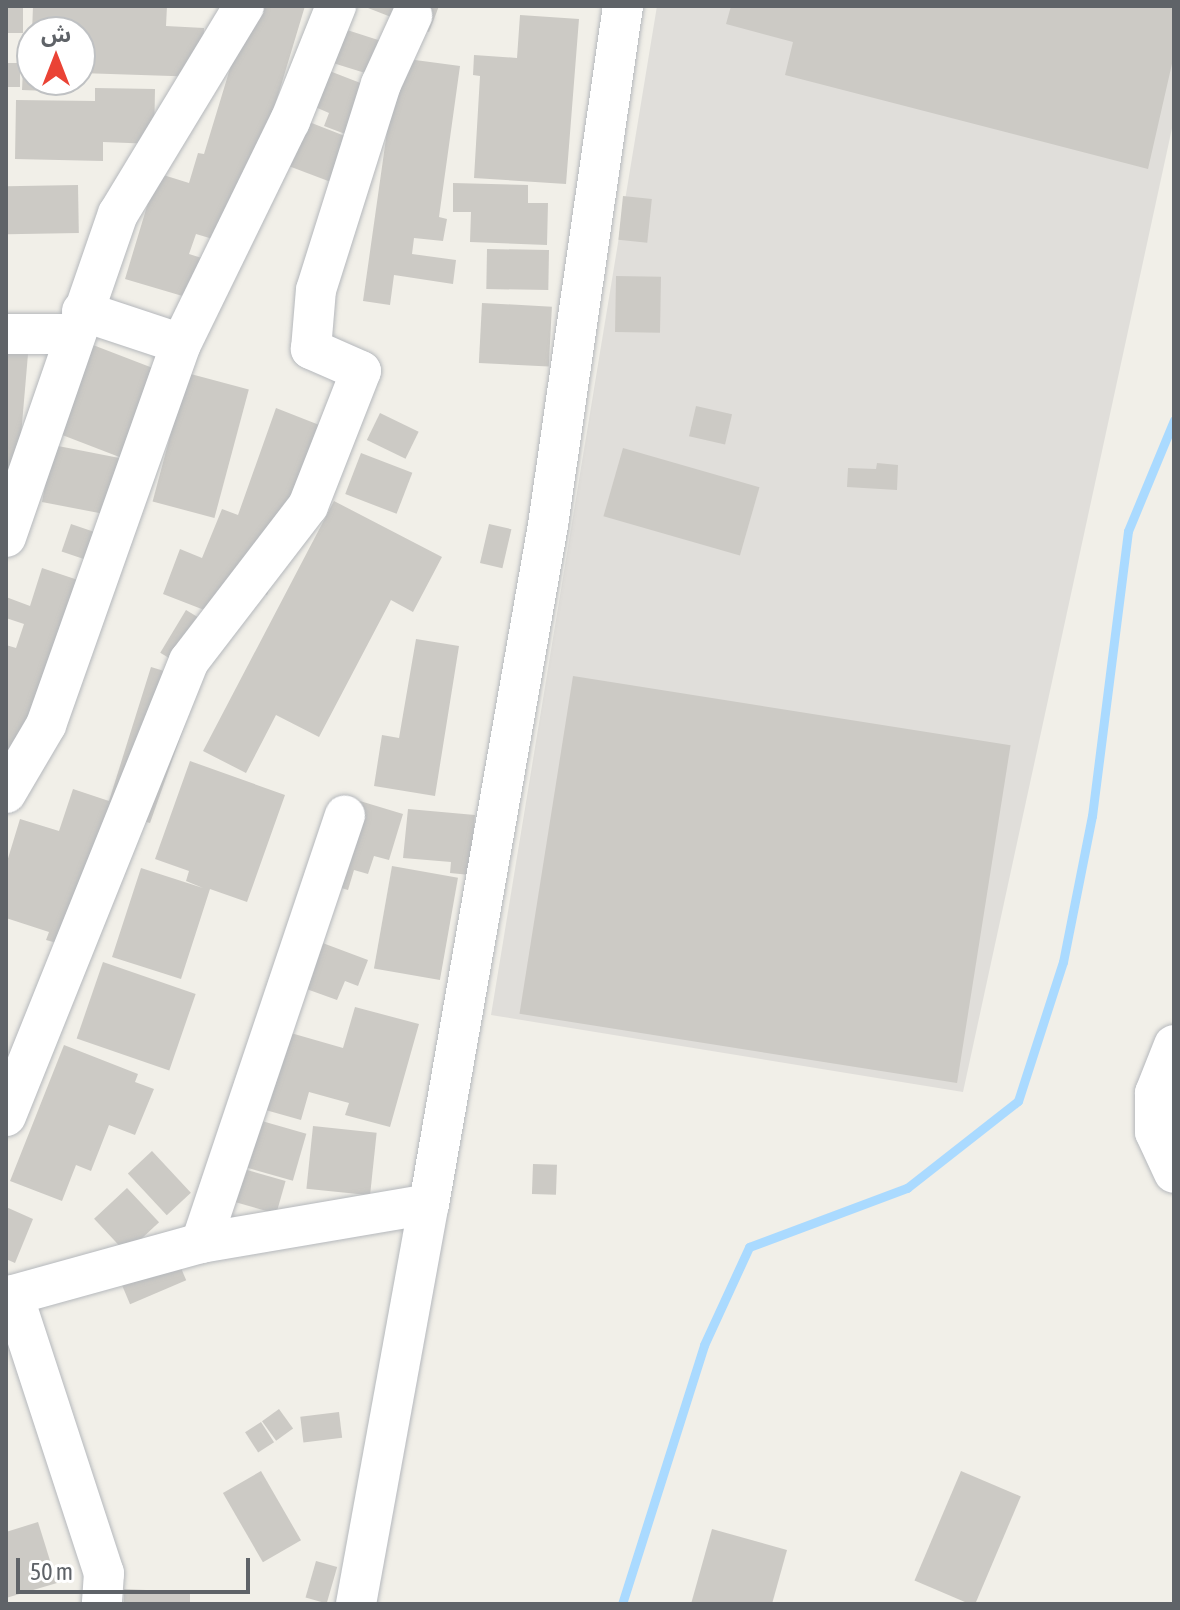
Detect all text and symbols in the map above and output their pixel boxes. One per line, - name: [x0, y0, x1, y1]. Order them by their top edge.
- north arrow: [16, 16, 96, 96]
- text: ش: [41, 21, 71, 47]
- scale bar: [20, 1542, 254, 1592]
- text: 50 m: [30, 1558, 73, 1585]

